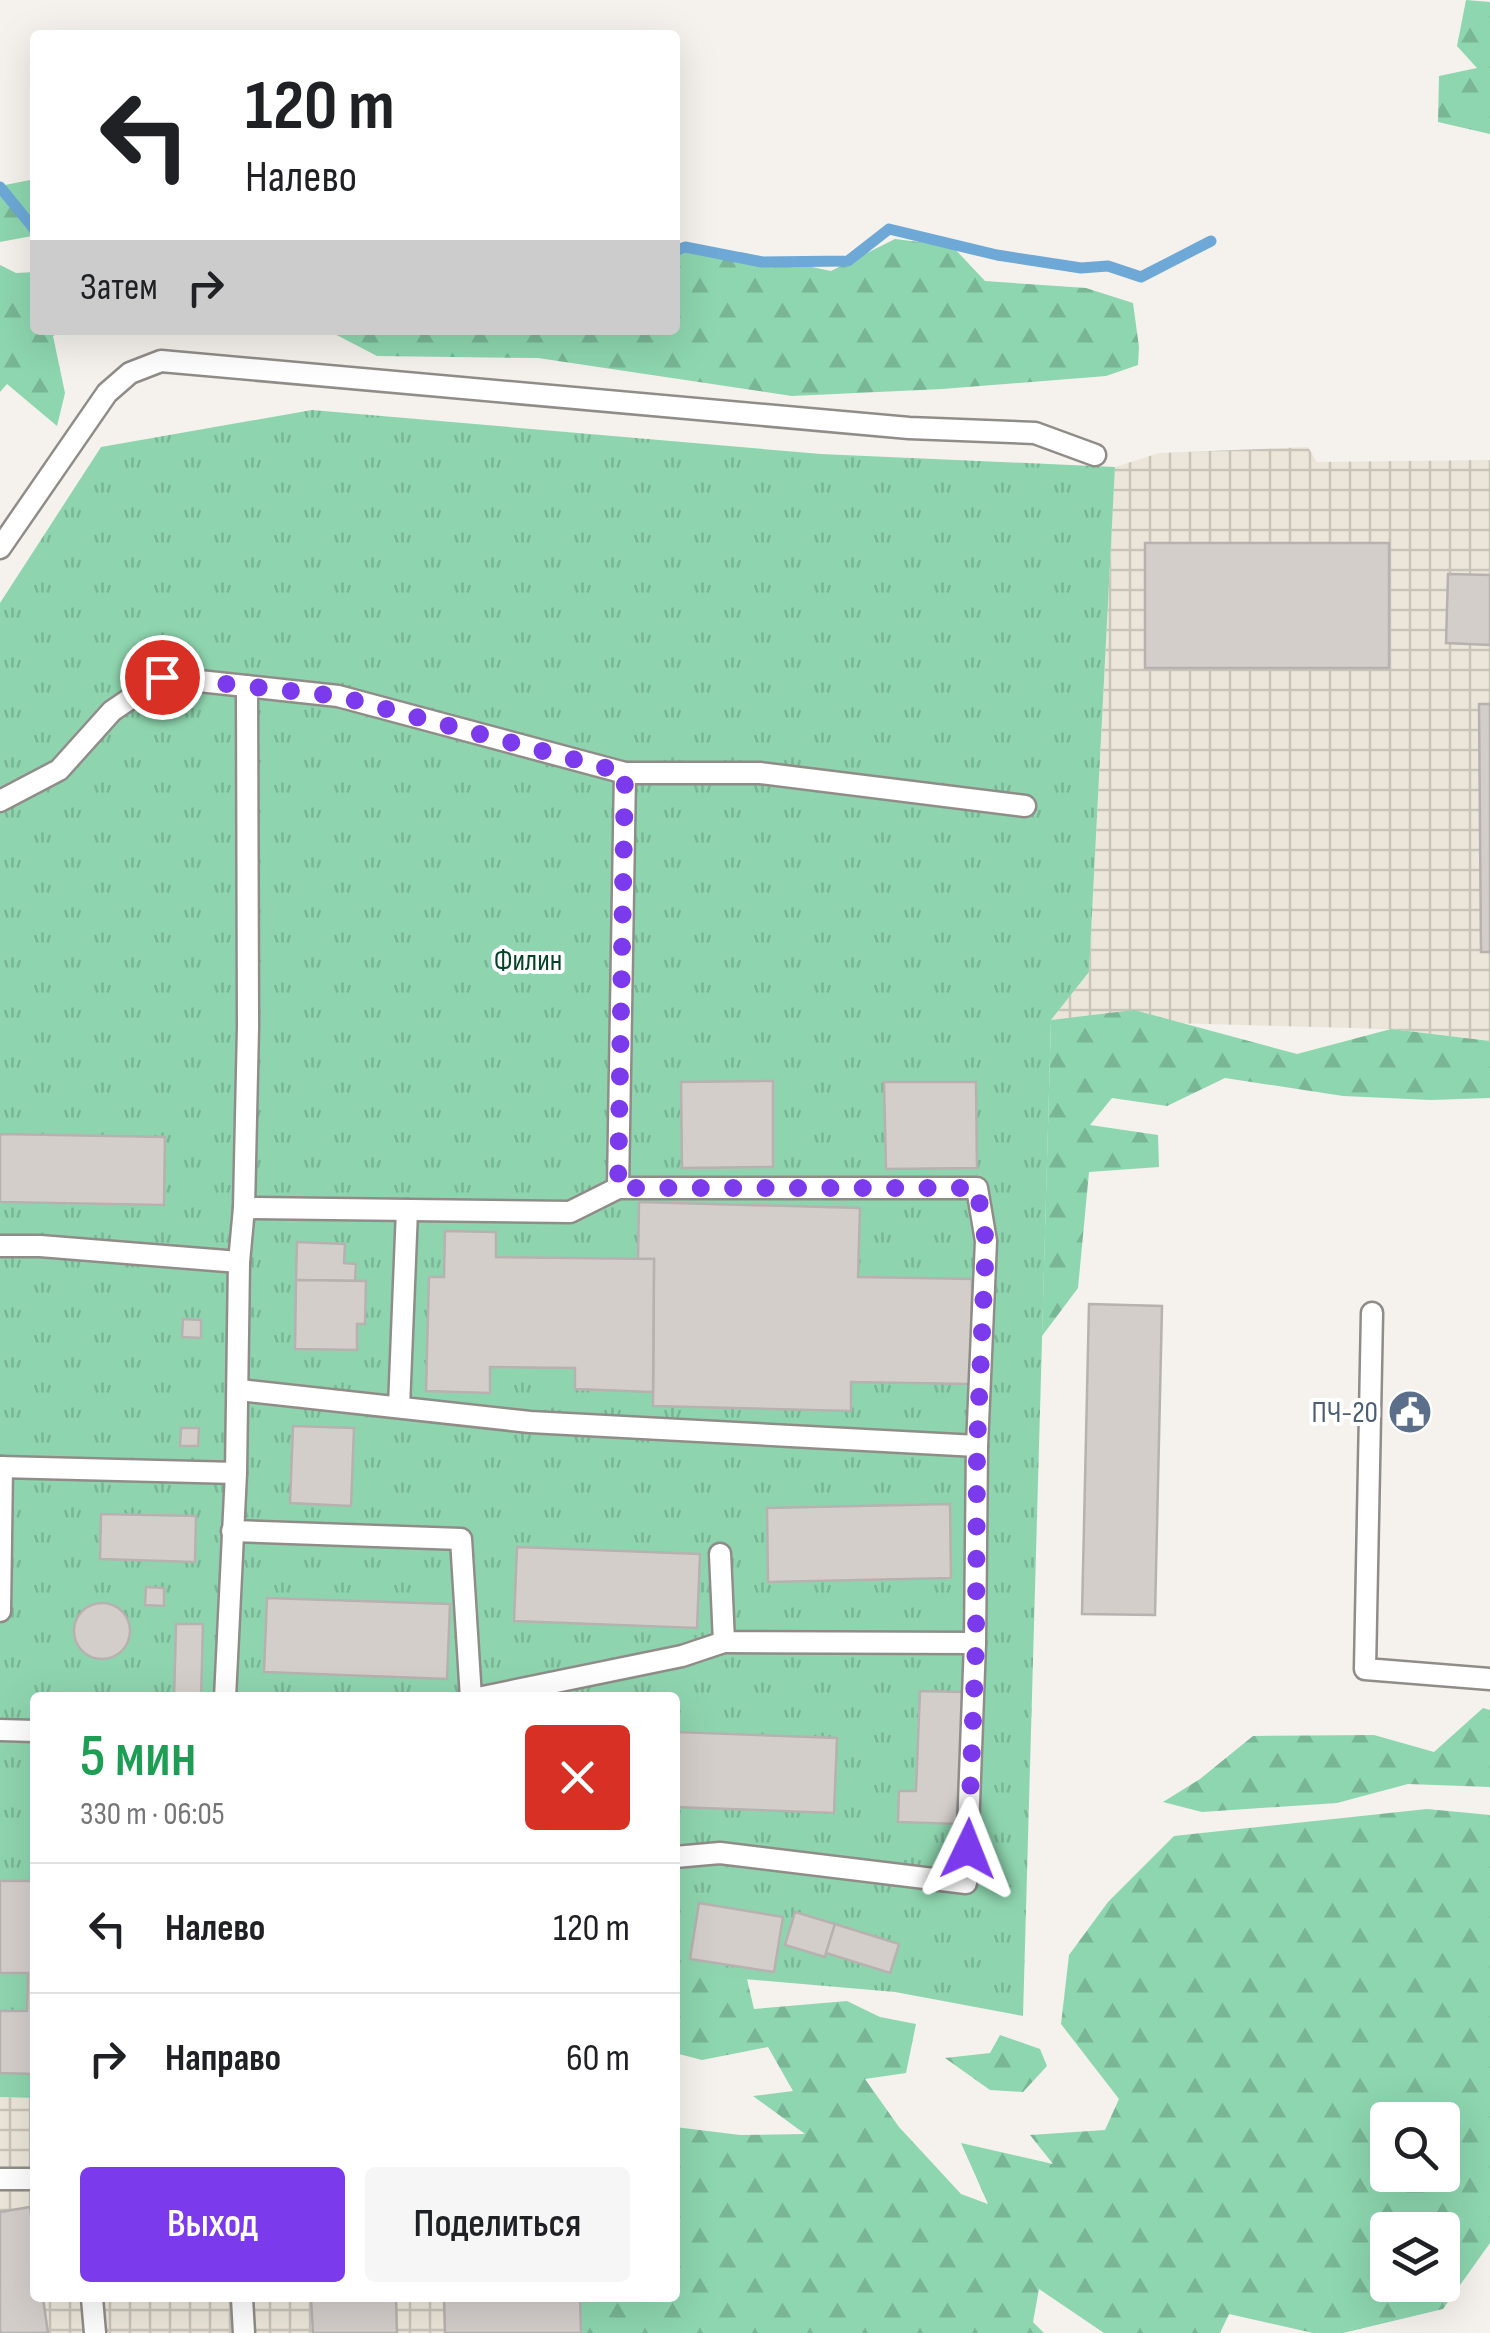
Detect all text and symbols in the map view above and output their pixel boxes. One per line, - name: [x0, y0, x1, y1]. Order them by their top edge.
- text: 120 m: [245, 65, 395, 149]
- icon: left: [80, 70, 210, 200]
- text: Налево: [245, 150, 357, 205]
- icon: right: [178, 260, 233, 315]
- text: Затем: [80, 265, 158, 310]
- pin: [120, 635, 205, 720]
- icon: arrive: [135, 650, 190, 705]
- park label: Филин: [494, 943, 562, 979]
- public building icon: ПЧ-20: [1387, 1389, 1433, 1435]
- place label: ПЧ-20: [1311, 1395, 1378, 1431]
- text: 5 мин: [80, 1721, 197, 1793]
- button: close: [525, 1725, 630, 1830]
- text: 330 m · 06:05: [80, 1795, 225, 1834]
- position arrow: [916, 1797, 1020, 1901]
- icon: left: [80, 1901, 135, 1956]
- text: Налево: [165, 1906, 265, 1951]
- text: 120 m: [553, 1906, 630, 1951]
- icon: right: [80, 2031, 135, 2086]
- text: Направо: [165, 2036, 281, 2081]
- text: 60 m: [566, 2036, 630, 2081]
- map controls: [1370, 2102, 1460, 2302]
- button: search: [1370, 2102, 1460, 2192]
- button: Выход: [80, 2167, 345, 2282]
- button: Поделиться: [365, 2167, 630, 2282]
- button: layers: [1370, 2212, 1460, 2302]

